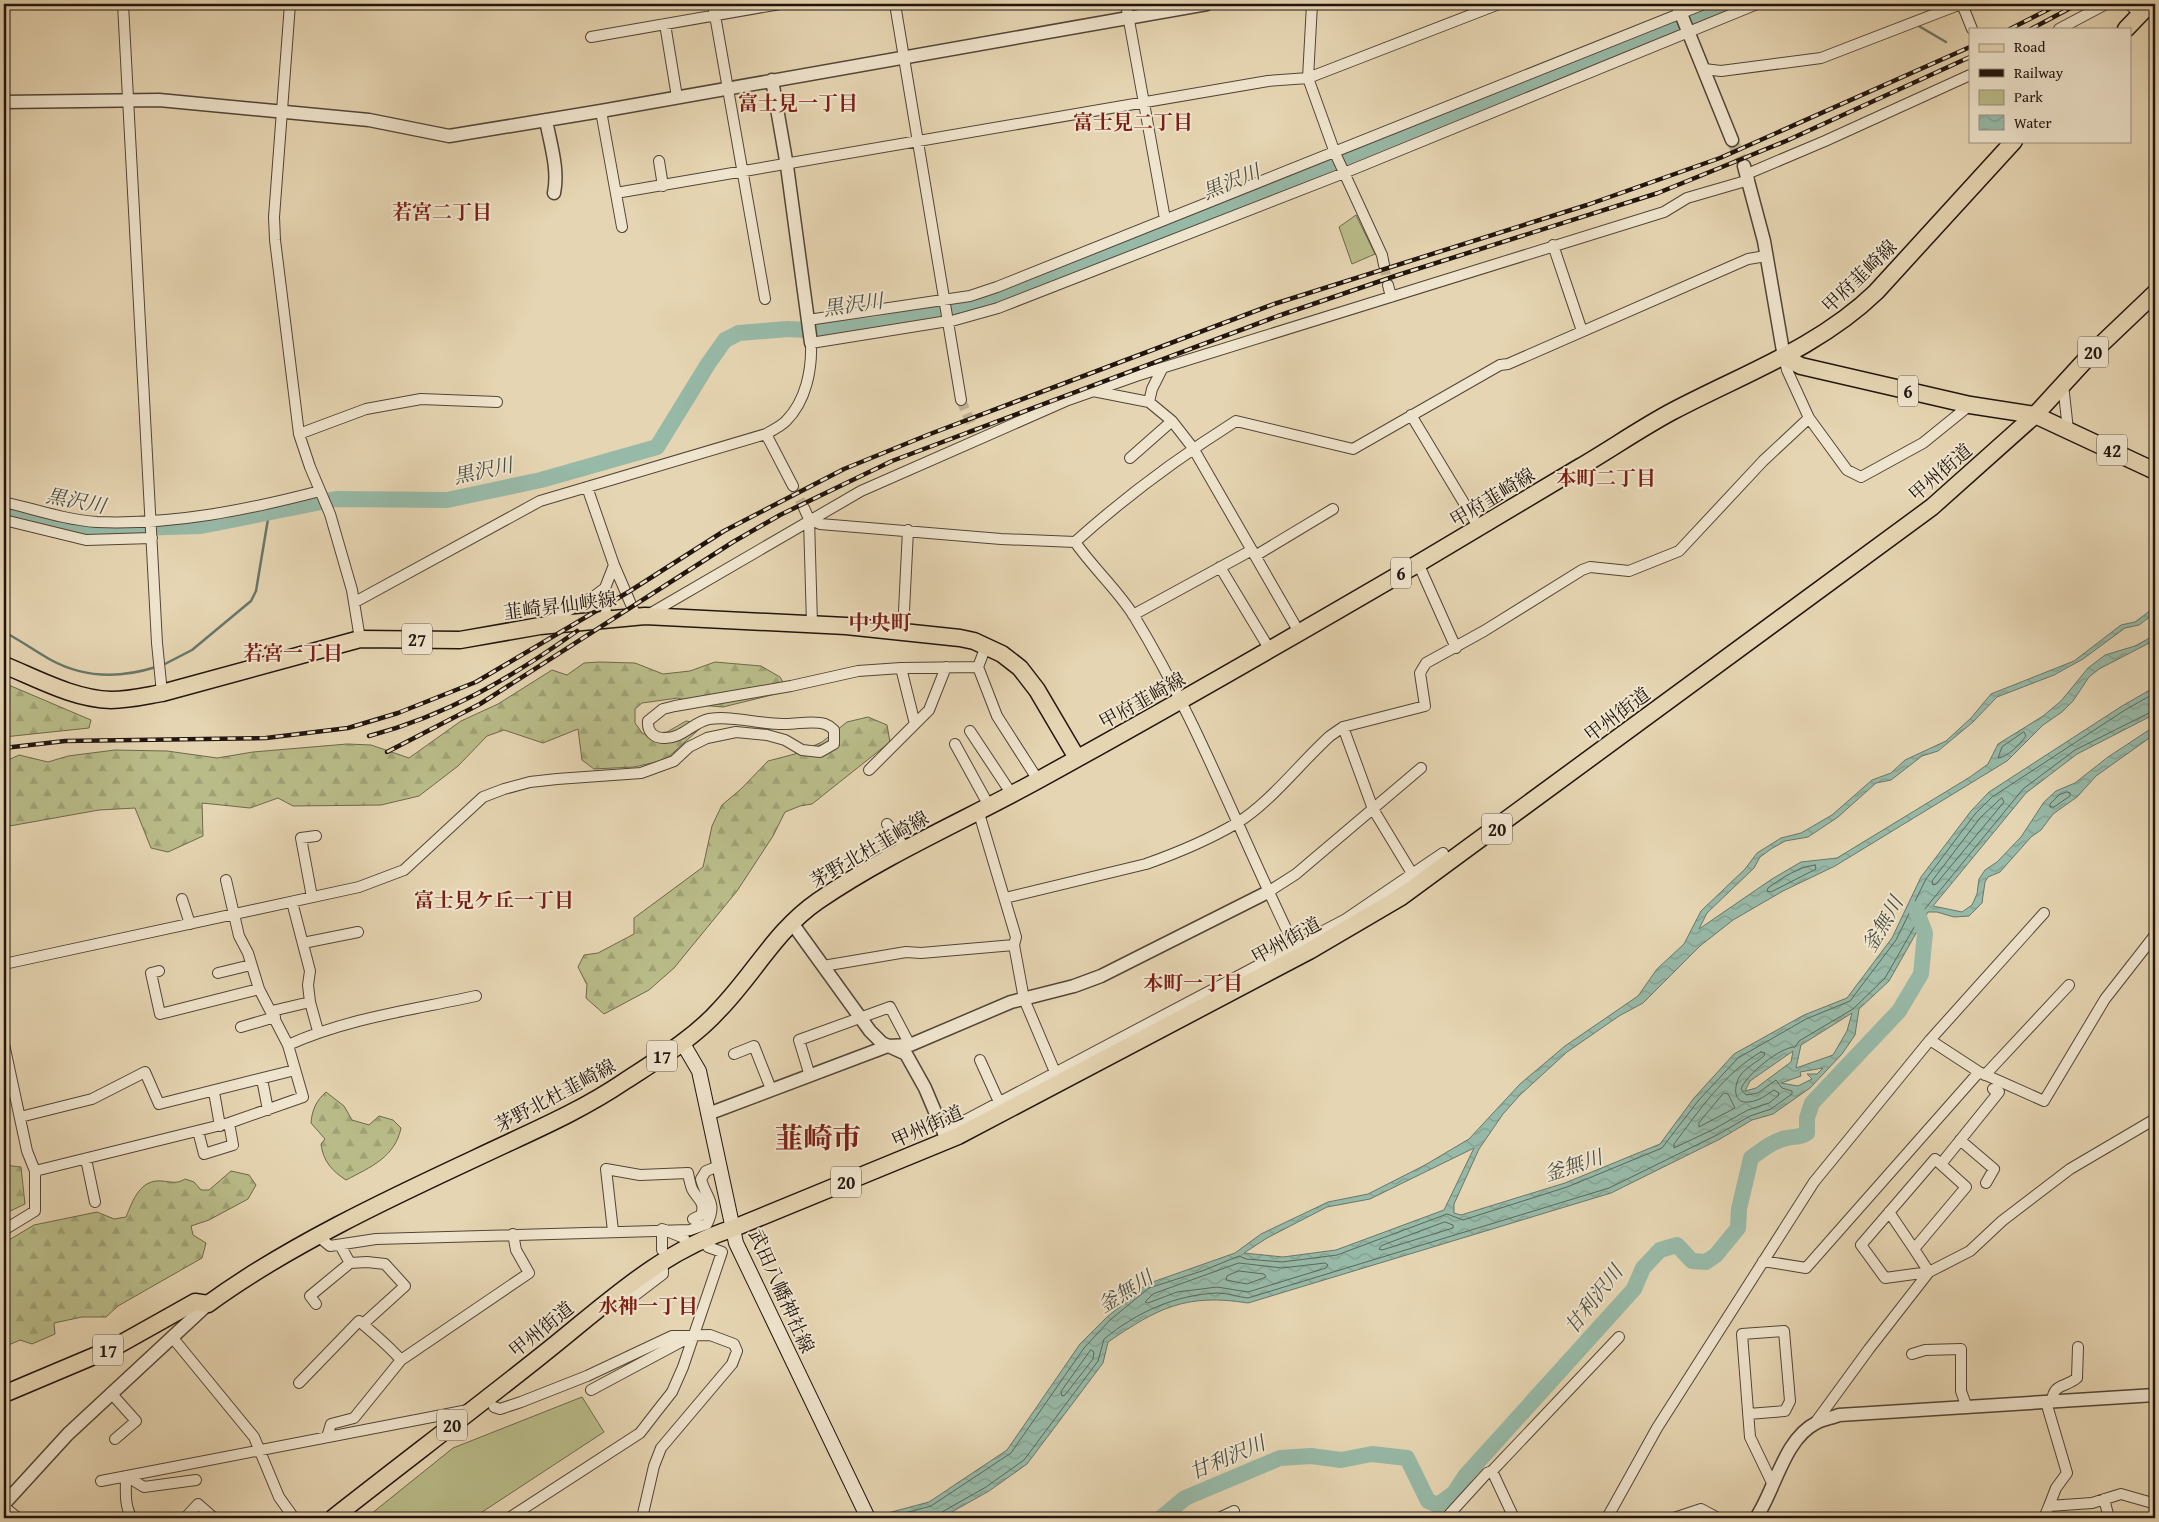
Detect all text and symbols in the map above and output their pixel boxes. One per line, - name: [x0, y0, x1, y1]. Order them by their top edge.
- legend: [1969, 28, 2132, 142]
- text: Road: [2014, 36, 2045, 57]
- text: Railway: [2014, 62, 2064, 83]
- text: Park: [2014, 86, 2043, 107]
- district label: 富士見一丁目: [738, 88, 858, 117]
- district label: 富士見二丁目: [1073, 107, 1193, 136]
- text: Water: [2014, 112, 2052, 133]
- water label: 黒沢川: [1198, 156, 1266, 206]
- district label: 若宮二丁目: [392, 197, 492, 226]
- street label: 甲府韮崎線: [1815, 233, 1903, 319]
- water label: 黒沢川: [821, 285, 887, 323]
- road number: 20: [2078, 337, 2108, 368]
- road number: 6: [1898, 376, 1918, 406]
- road number: 42: [2097, 434, 2127, 466]
- street label: 甲州街道: [1902, 436, 1978, 508]
- water label: 黒沢川: [451, 449, 517, 490]
- street label: 甲府韮崎線: [1444, 461, 1540, 533]
- district label: 本町二丁目: [1556, 463, 1656, 492]
- water label: 黒沢川: [44, 480, 110, 520]
- road number: 6: [1391, 558, 1411, 588]
- street label: 韮崎昇仙峡線: [502, 584, 618, 626]
- district label: 中央町: [849, 607, 912, 638]
- road number: 27: [402, 624, 432, 654]
- district label: 若宮一丁目: [243, 638, 343, 667]
- street label: 甲府韮崎線: [1094, 665, 1190, 735]
- street label: 甲州街道: [1578, 680, 1656, 748]
- street label: 茅野北杜韮崎線: [804, 804, 934, 894]
- road number: 20: [1482, 814, 1512, 844]
- district label: 富士見ケ丘一丁目: [414, 885, 574, 914]
- water label: 釜無川: [1854, 889, 1911, 957]
- street label: 甲州街道: [1246, 909, 1326, 971]
- district label: 本町一丁目: [1143, 968, 1243, 997]
- road number: 17: [647, 1040, 677, 1072]
- street label: 茅野北杜韮崎線: [490, 1051, 620, 1139]
- street label: 甲州街道: [887, 1098, 967, 1154]
- district label: 韮崎市: [774, 1116, 862, 1159]
- water label: 釜無川: [1540, 1141, 1608, 1188]
- road number: 20: [831, 1166, 861, 1198]
- street label: 武田八幡神社線: [742, 1225, 822, 1357]
- water label: 甘利沢川: [1557, 1257, 1630, 1339]
- water label: 釜無川: [1092, 1262, 1160, 1319]
- district label: 水神一丁目: [598, 1291, 698, 1320]
- street label: 甲州街道: [503, 1294, 579, 1364]
- road number: 17: [93, 1334, 123, 1366]
- road number: 20: [437, 1410, 467, 1440]
- water label: 甘利沢川: [1185, 1427, 1271, 1486]

